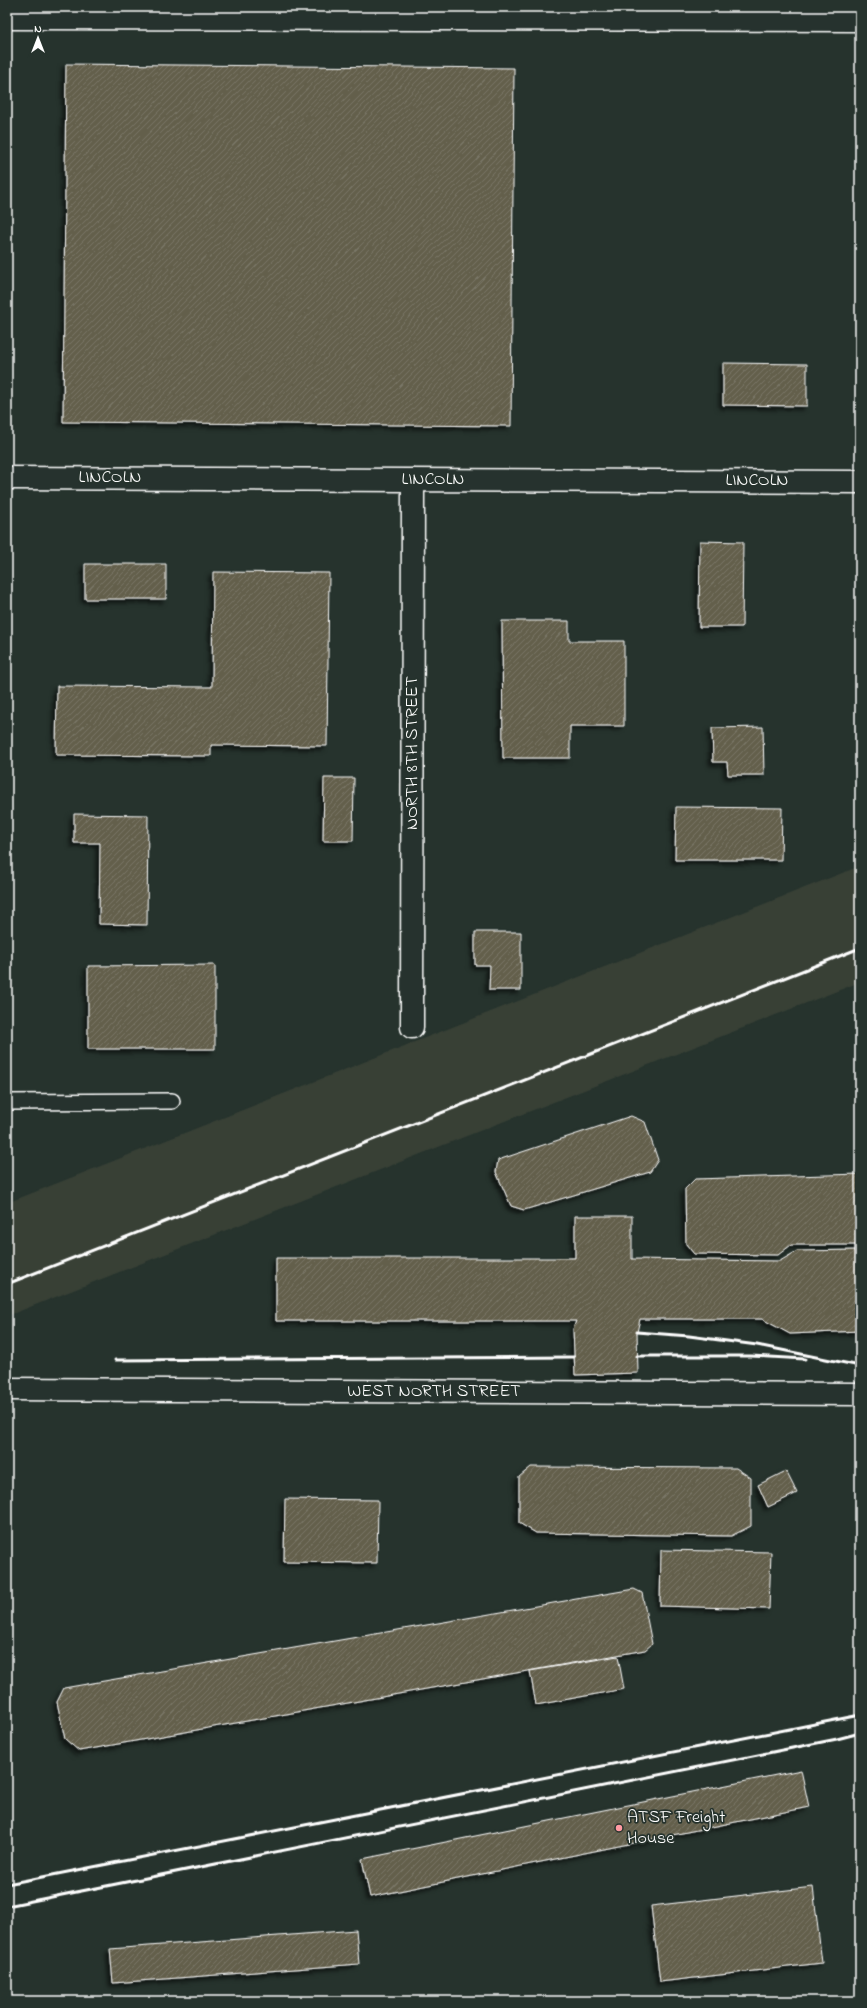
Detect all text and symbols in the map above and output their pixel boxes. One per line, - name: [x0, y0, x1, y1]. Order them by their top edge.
- north arrow: [18, 18, 58, 58]
- text: N: [34, 21, 42, 37]
- street label: LINCOLN: [78, 465, 142, 491]
- street label: LINCOLN: [401, 467, 465, 493]
- street label: LINCOLN: [725, 468, 789, 494]
- street label: NORTH 8TH STREET: [400, 676, 426, 830]
- street label: WEST NORTH STREET: [347, 1379, 521, 1405]
- place label: ATSF Freight House: [627, 1805, 725, 1852]
- marker: ATSF Freight House: [614, 1823, 624, 1833]

